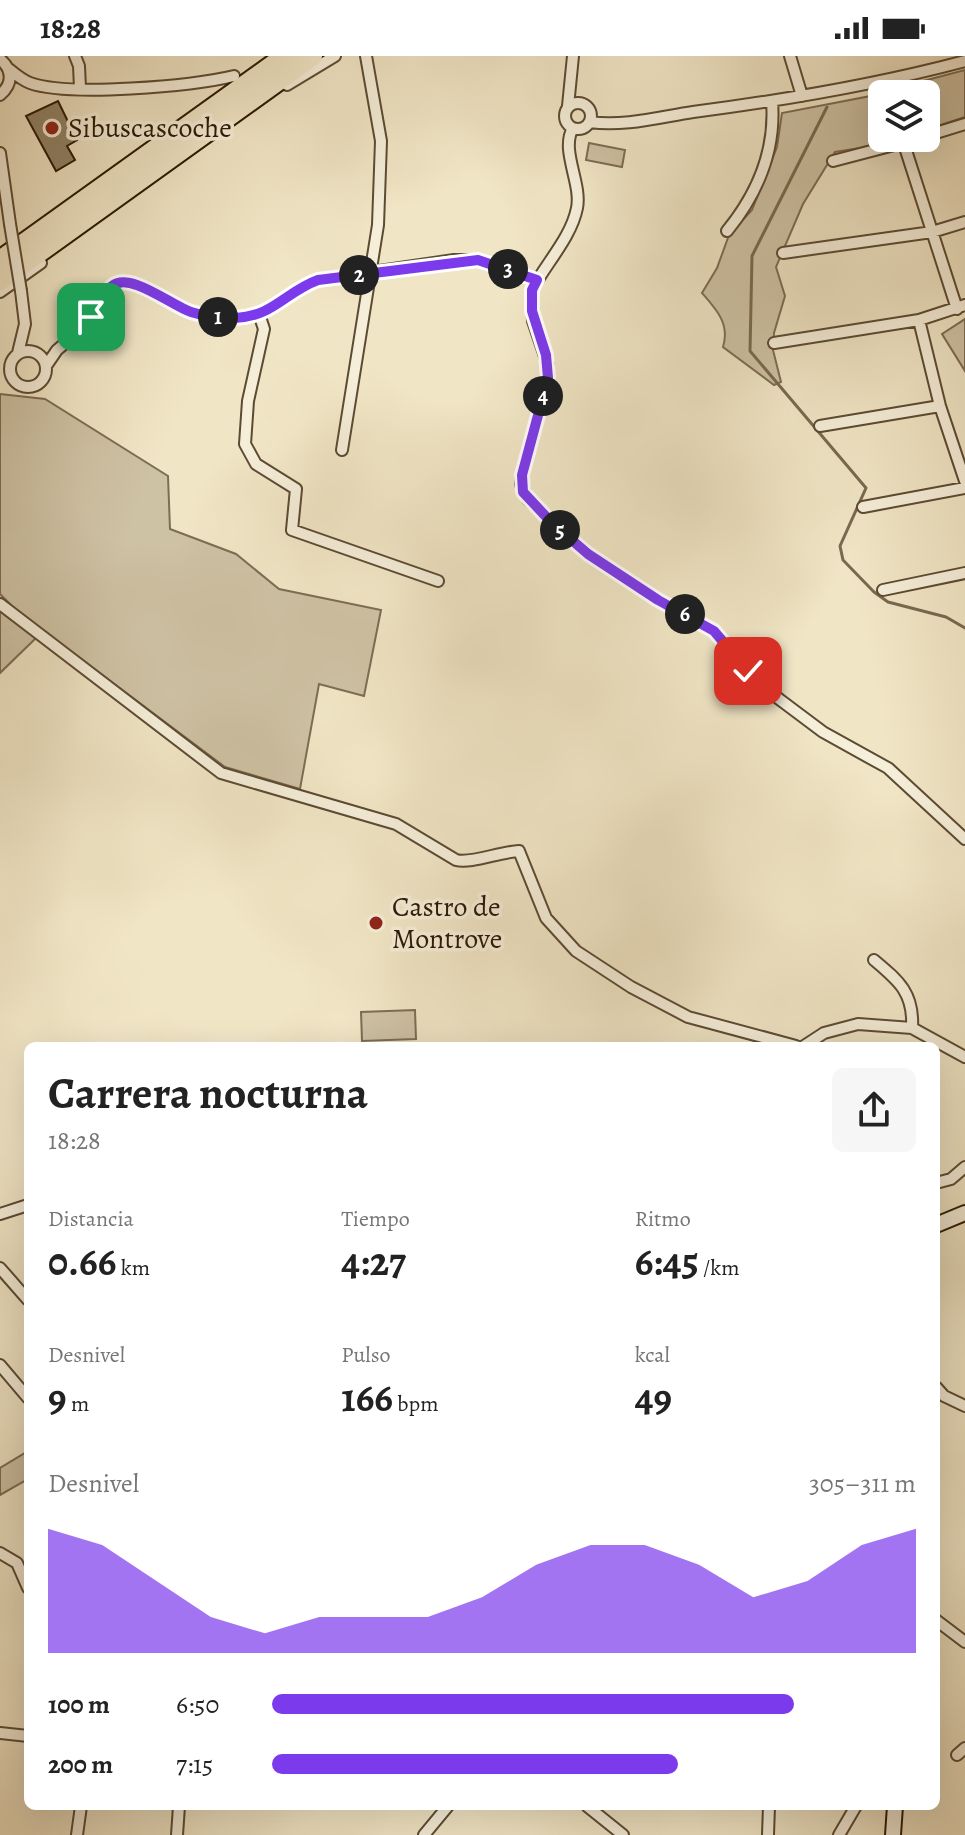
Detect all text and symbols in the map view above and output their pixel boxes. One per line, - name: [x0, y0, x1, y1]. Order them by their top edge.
- text: 18:28: [40, 8, 101, 48]
- map controls: [868, 80, 940, 152]
- button: layers: [868, 80, 940, 152]
- place label: Sibuscascoche: [68, 109, 232, 147]
- marker: Sibuscascoche: [43, 119, 61, 137]
- pin: 3: [488, 249, 528, 289]
- text: 3: [503, 254, 513, 284]
- pin: 2: [339, 255, 379, 295]
- text: 2: [354, 260, 364, 290]
- pin: [57, 283, 125, 351]
- icon: arrive: [69, 295, 113, 339]
- pin: 1: [198, 297, 238, 337]
- text: 1: [214, 302, 222, 332]
- pin: 4: [523, 376, 563, 416]
- text: 4: [538, 381, 548, 411]
- pin: 5: [540, 510, 580, 550]
- text: 5: [555, 515, 565, 545]
- pin: 6: [665, 594, 705, 634]
- text: 6: [680, 599, 690, 629]
- pin: [714, 637, 782, 705]
- icon: check: [726, 649, 770, 693]
- place label: Castro de Montrove: [392, 888, 502, 958]
- marker: Castro de Montrove: [367, 914, 385, 932]
- text: Carrera nocturna: [48, 1063, 368, 1123]
- button: share: [832, 1068, 916, 1152]
- text: 18:28: [48, 1123, 101, 1158]
- text: Distancia: [48, 1204, 134, 1234]
- text: Tiempo: [341, 1204, 410, 1234]
- text: Ritmo: [635, 1204, 691, 1234]
- text: 0.66: [48, 1234, 116, 1289]
- text: 4:27: [341, 1234, 406, 1289]
- text: 6:45: [635, 1234, 699, 1289]
- text: km: [116, 1253, 150, 1283]
- text: /km: [699, 1253, 740, 1283]
- text: Desnivel: [48, 1340, 125, 1370]
- text: Pulso: [341, 1340, 391, 1370]
- text: kcal: [635, 1340, 670, 1370]
- text: 9: [48, 1370, 67, 1425]
- text: 166: [341, 1370, 393, 1425]
- text: 49: [635, 1370, 672, 1425]
- text: m: [67, 1389, 89, 1419]
- text: bpm: [393, 1389, 438, 1419]
- text: Desnivel: [48, 1466, 139, 1501]
- text: 305–311 m: [809, 1466, 916, 1501]
- text: 100 m: [48, 1687, 110, 1722]
- text: 6:50: [176, 1687, 219, 1722]
- text: 200 m: [48, 1747, 113, 1782]
- text: 7:15: [176, 1747, 213, 1782]

